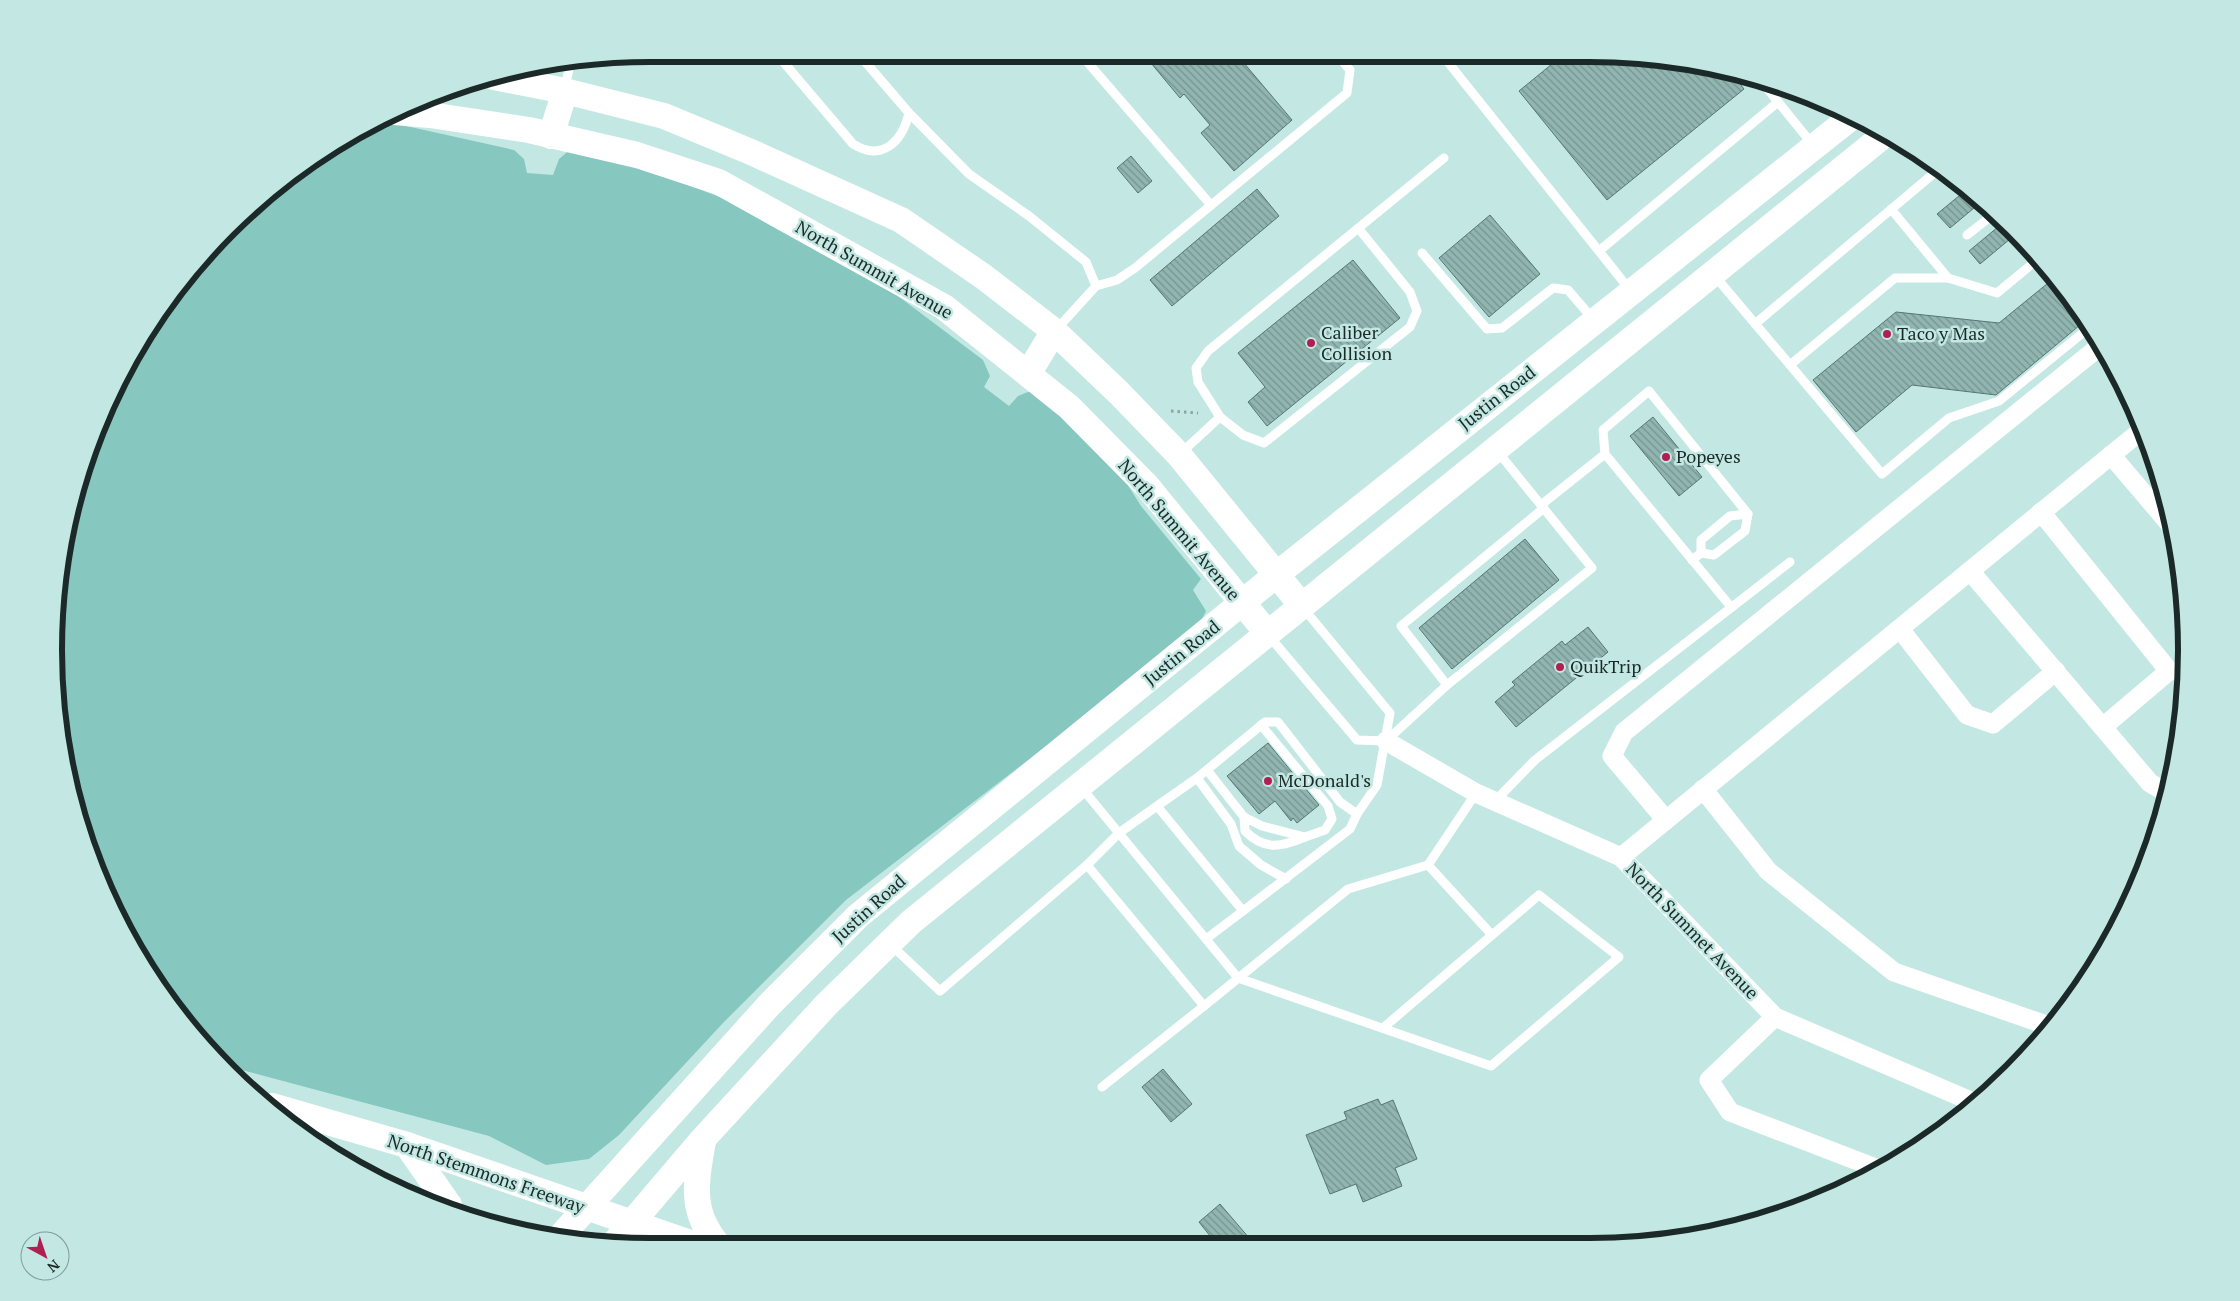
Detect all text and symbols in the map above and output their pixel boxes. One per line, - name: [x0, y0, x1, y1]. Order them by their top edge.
- street label: North Summit Avenue: [792, 214, 957, 324]
- place label: Caliber Collision: [1321, 320, 1393, 365]
- place label: Taco y Mas: [1897, 321, 1985, 345]
- marker: Taco y Mas: [1881, 328, 1893, 340]
- marker: Caliber Collision: [1305, 337, 1317, 349]
- street label: Justin Road: [1453, 360, 1540, 435]
- place label: Popeyes: [1676, 444, 1741, 468]
- marker: Popeyes: [1660, 451, 1672, 463]
- street label: North Summit Avenue: [1113, 454, 1246, 605]
- street label: Justin Road: [1138, 614, 1225, 690]
- place label: QuikTrip: [1570, 654, 1641, 678]
- marker: QuikTrip: [1554, 661, 1566, 673]
- place label: McDonald's: [1278, 768, 1371, 792]
- marker: McDonald's: [1262, 775, 1274, 787]
- street label: North Summet Avenue: [1621, 857, 1764, 1004]
- street label: Justin Road: [826, 869, 910, 948]
- street label: North Stemmons Freeway: [385, 1128, 589, 1218]
- north arrow: [20, 1231, 70, 1281]
- text: N: [43, 1256, 64, 1277]

